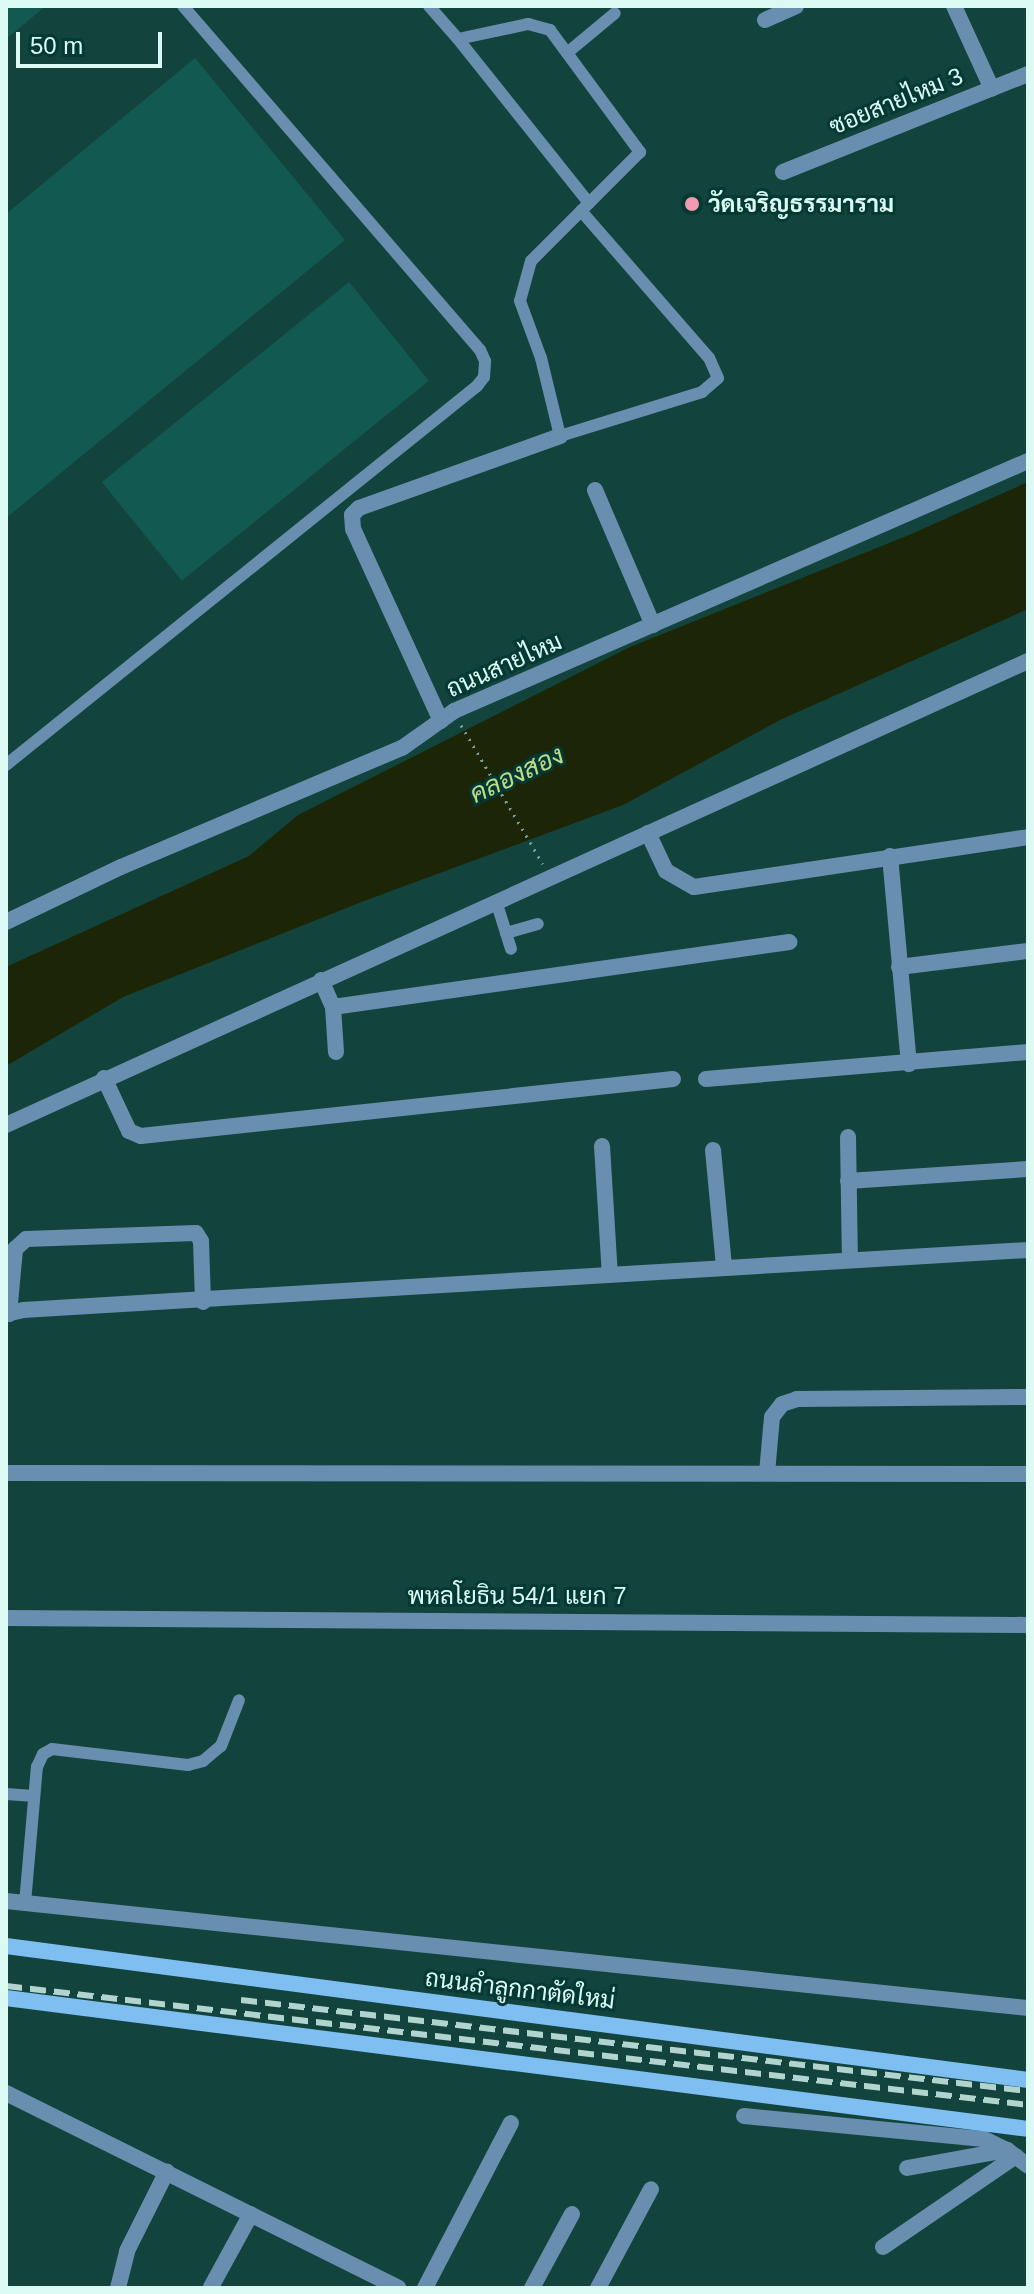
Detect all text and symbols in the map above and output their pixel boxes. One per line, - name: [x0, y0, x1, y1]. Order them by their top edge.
- scale bar: [20, 16, 166, 66]
- text: 50 m: [30, 32, 83, 59]
- street label: ซอยสายไหม 3: [825, 61, 967, 141]
- place label: วัดเจริญธรรมาราม: [708, 190, 894, 218]
- marker: วัดเจริญธรรมาราม: [683, 195, 701, 213]
- street label: ถนนสายไหม: [442, 627, 566, 703]
- water label: คลองสอง: [465, 740, 569, 810]
- street label: พหลโยธิน 54/1 แยก 7: [407, 1582, 627, 1610]
- street label: ถนนลำลูกกาตัดใหม่: [423, 1963, 617, 2015]

